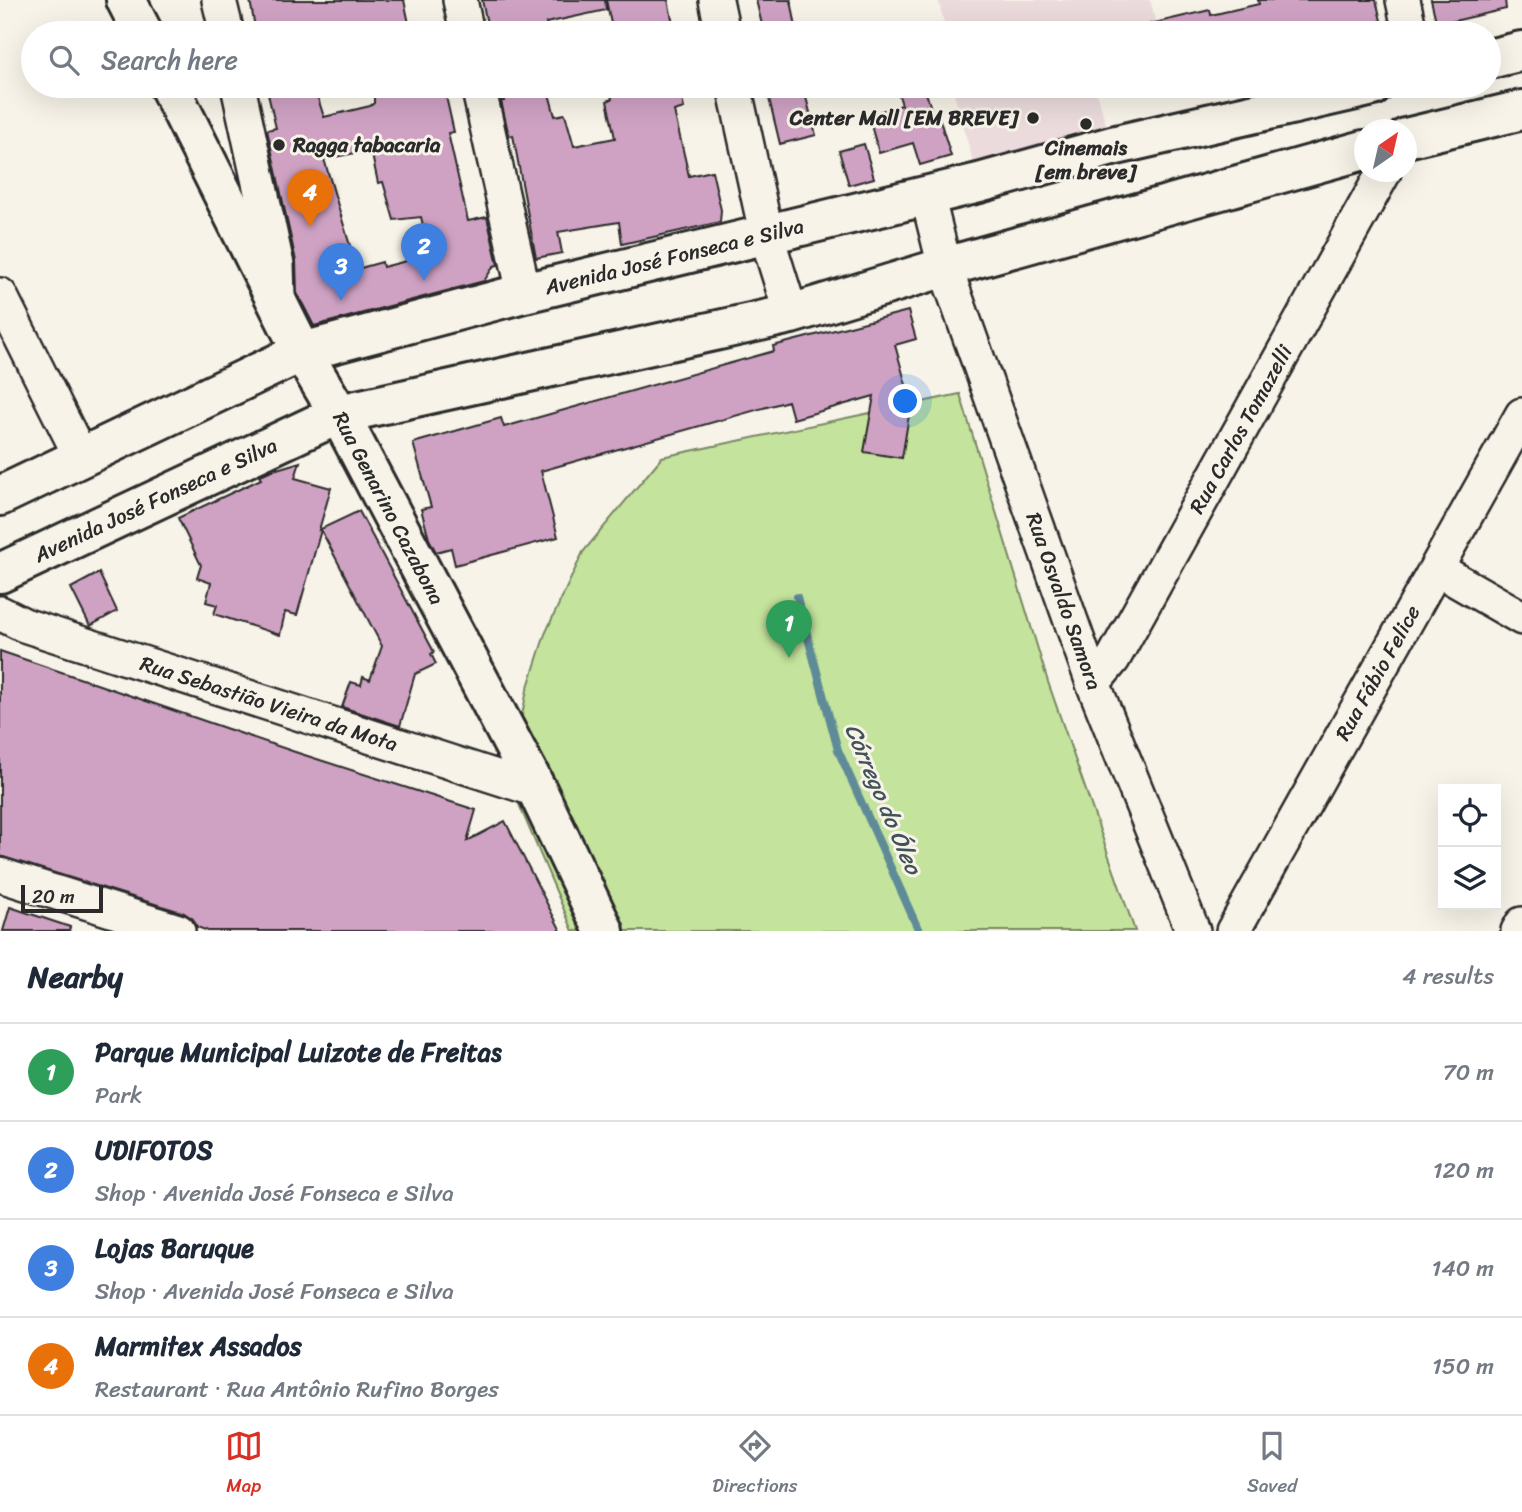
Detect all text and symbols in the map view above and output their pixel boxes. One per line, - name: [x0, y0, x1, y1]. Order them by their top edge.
- search box: [21, 21, 1501, 98]
- text: Search here: [101, 37, 238, 83]
- icon: search: [45, 41, 83, 79]
- place label: Center Mall [EM BREVE]: [789, 99, 1020, 137]
- marker: Center Mall [EM BREVE]: [1025, 110, 1041, 126]
- marker: Cinemais [em breve]: [1078, 116, 1094, 132]
- north arrow: [1354, 119, 1417, 182]
- place label: Ragga tabacaria: [292, 126, 441, 164]
- place label: Cinemais [em breve]: [1034, 129, 1137, 191]
- marker: Ragga tabacaria: [271, 137, 287, 153]
- pin: 4: [287, 169, 333, 227]
- street label: Avenida José Fonseca e Silva: [540, 207, 808, 307]
- pin: 2: [401, 223, 447, 281]
- pin: 3: [318, 243, 364, 301]
- street label: Rua Carlos Tomazelli: [1178, 337, 1304, 521]
- your location: [888, 384, 922, 418]
- street label: Rua Genarino Cazabona: [322, 404, 456, 612]
- street label: Avenida José Fonseca e Silva: [27, 426, 284, 574]
- street label: Rua Osvaldo Samora: [1015, 507, 1113, 696]
- street label: Rua Fábio Felice: [1324, 597, 1431, 748]
- pin: 1: [766, 600, 812, 658]
- street label: Rua Sebastião Vieira da Mota: [135, 644, 403, 763]
- water label: Córrego do Óleo: [833, 717, 934, 882]
- map controls: [1438, 784, 1501, 910]
- button: locate: [1438, 784, 1501, 847]
- button: layers: [1438, 847, 1501, 910]
- text: 20 m: [32, 880, 75, 913]
- scale bar: [21, 882, 103, 914]
- text: Nearby: [28, 950, 123, 1004]
- text: 4 results: [1402, 956, 1494, 997]
- text: Parque Municipal Luizote de Freitas: [95, 1029, 502, 1075]
- text: 1: [46, 1052, 56, 1093]
- text: 70 m: [1443, 1052, 1494, 1093]
- text: Park: [95, 1075, 142, 1116]
- text: UDIFOTOS: [95, 1127, 213, 1173]
- text: 2: [44, 1150, 58, 1191]
- text: 120 m: [1433, 1150, 1494, 1191]
- text: Shop · Avenida José Fonseca e Silva: [95, 1173, 454, 1214]
- text: Lojas Baruque: [95, 1225, 254, 1271]
- text: 3: [45, 1248, 57, 1289]
- text: 140 m: [1432, 1248, 1494, 1289]
- text: Shop · Avenida José Fonseca e Silva: [95, 1271, 454, 1312]
- text: Marmitex Assados: [95, 1323, 302, 1369]
- text: 4: [44, 1346, 58, 1387]
- text: 150 m: [1432, 1346, 1494, 1387]
- text: Restaurant · Rua Antônio Rufino Borges: [95, 1369, 499, 1410]
- tab: Map: [225, 1427, 263, 1502]
- tab: Directions: [712, 1427, 798, 1502]
- tab: Saved: [1247, 1427, 1297, 1502]

